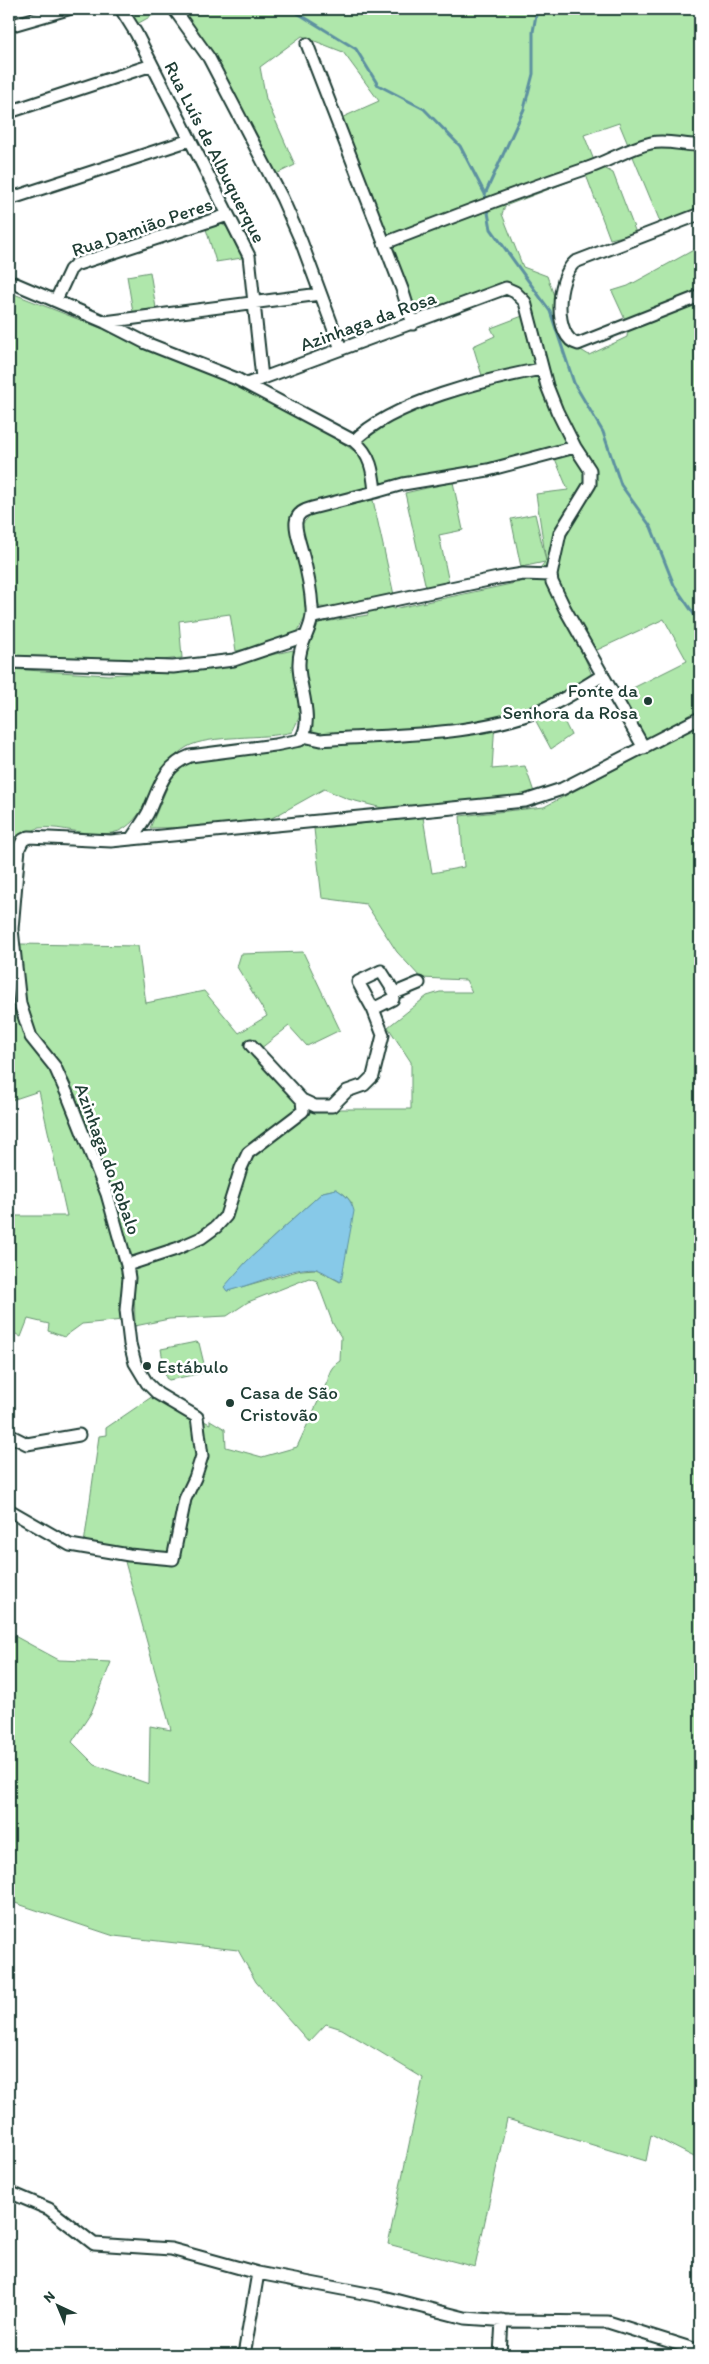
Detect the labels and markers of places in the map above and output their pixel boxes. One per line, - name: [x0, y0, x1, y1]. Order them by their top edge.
- place label: Fonte da Senhora da Rosa: [502, 679, 638, 724]
- marker: Fonte da Senhora da Rosa: [642, 695, 654, 707]
- place label: Estábulo: [157, 1355, 228, 1378]
- marker: Estábulo: [141, 1360, 153, 1372]
- place label: Casa de São Cristovão: [240, 1381, 338, 1426]
- marker: Casa de São Cristovão: [224, 1397, 236, 1409]

